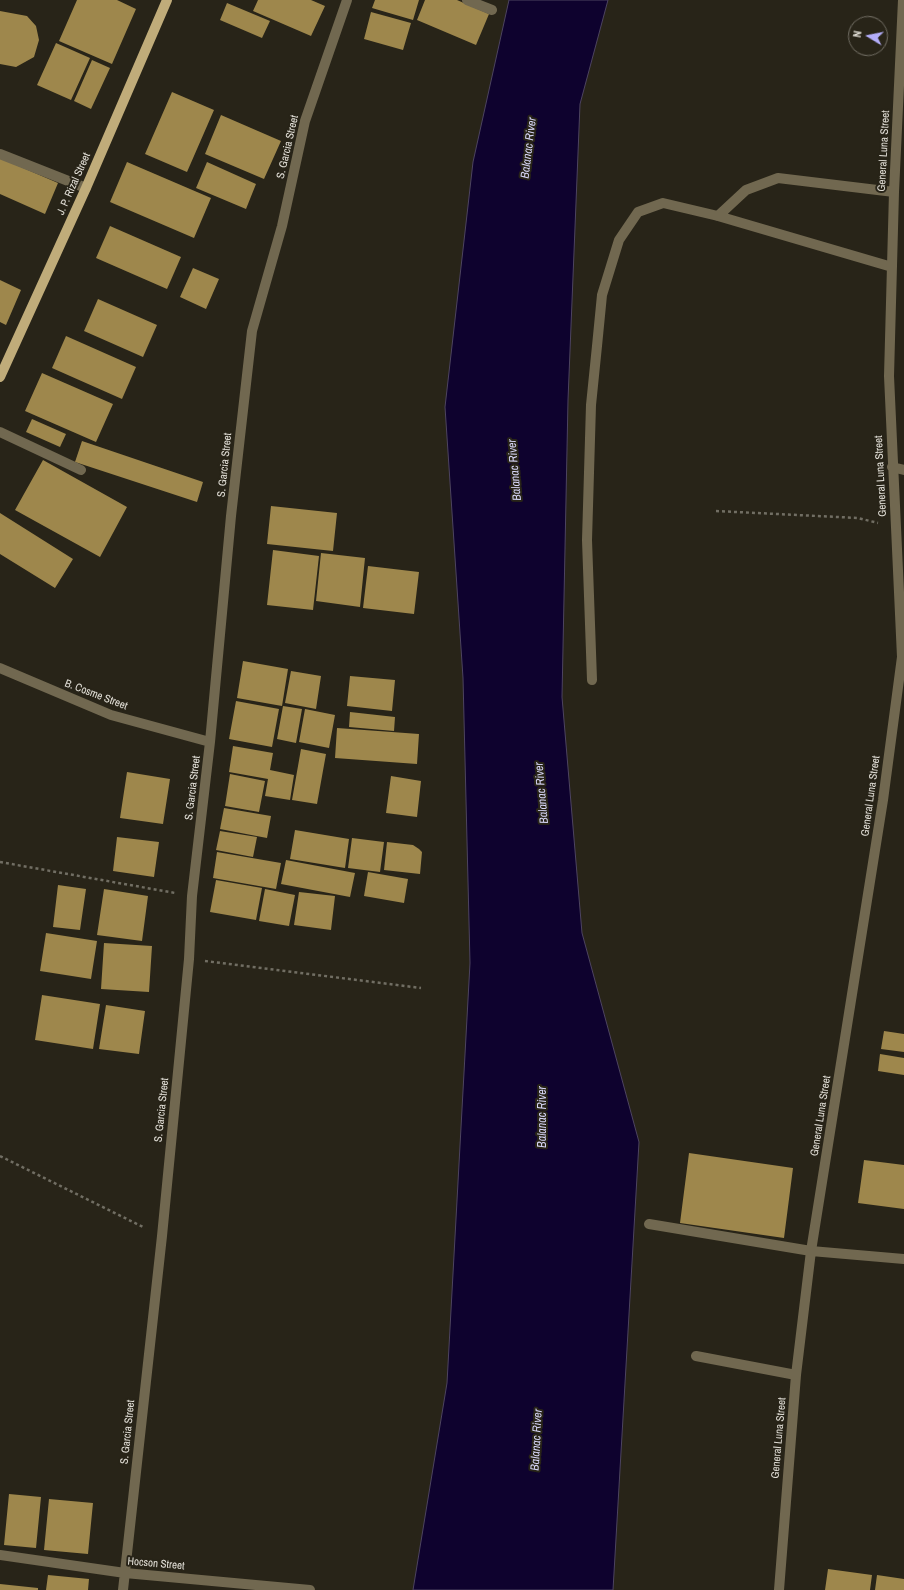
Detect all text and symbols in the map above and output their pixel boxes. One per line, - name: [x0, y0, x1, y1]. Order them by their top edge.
- north arrow: [848, 16, 888, 56]
- text: N: [850, 30, 865, 39]
- street label: General Luna Street: [875, 110, 893, 192]
- street label: S. Garcia Street: [274, 114, 302, 180]
- water label: Balanac River: [518, 116, 540, 180]
- street label: J. P. Rizal Street: [54, 151, 94, 217]
- street label: S. Garcia Street: [215, 432, 235, 498]
- street label: General Luna Street: [872, 435, 890, 517]
- water label: Balanac River: [505, 439, 525, 501]
- street label: B. Cosme Street: [63, 677, 129, 713]
- street label: S. Garcia Street: [183, 755, 203, 821]
- street label: General Luna Street: [859, 755, 883, 837]
- water label: Balanac River: [532, 762, 552, 824]
- street label: General Luna Street: [808, 1075, 834, 1157]
- street label: S. Garcia Street: [152, 1077, 172, 1143]
- water label: Balanac River: [536, 1086, 550, 1148]
- street label: General Luna Street: [769, 1397, 789, 1479]
- street label: S. Garcia Street: [118, 1399, 138, 1465]
- water label: Balanac River: [528, 1409, 546, 1471]
- street label: Hocson Street: [127, 1555, 185, 1573]

